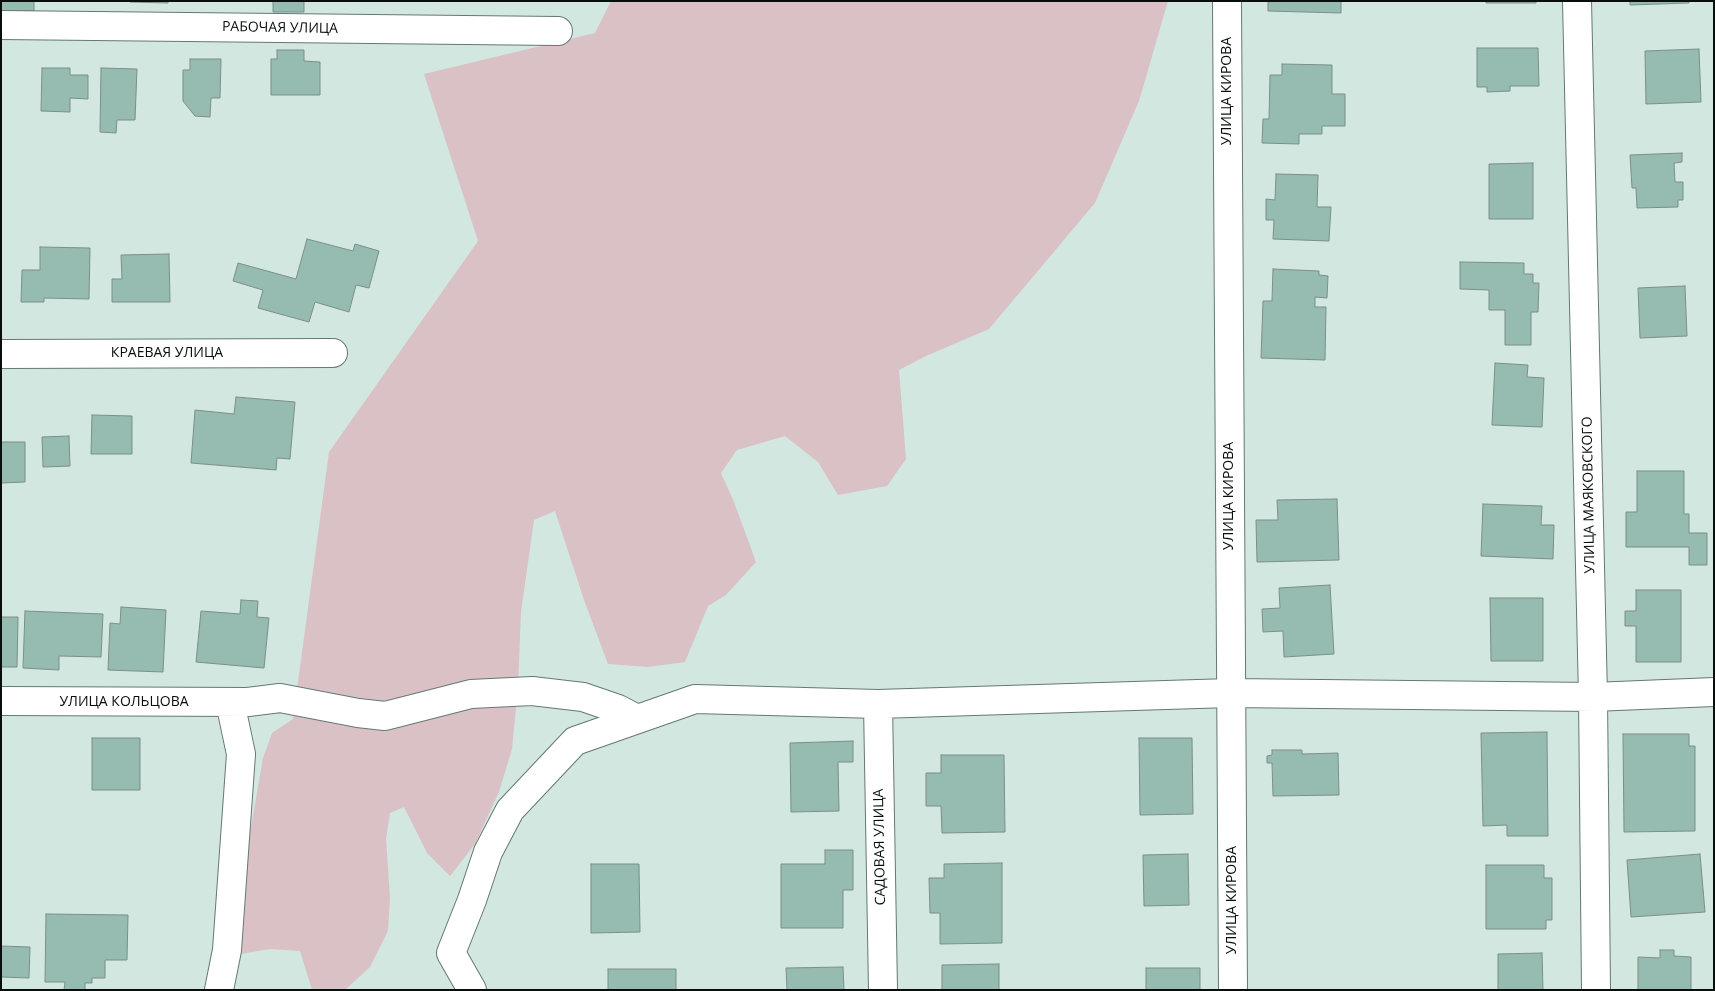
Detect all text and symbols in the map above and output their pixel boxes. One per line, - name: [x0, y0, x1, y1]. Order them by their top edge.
- street label: РАБОЧАЯ УЛИЦА: [222, 19, 338, 37]
- street label: УЛИЦА КИРОВА: [1219, 37, 1235, 145]
- street label: КРАЕВАЯ УЛИЦА: [111, 345, 223, 361]
- street label: УЛИЦА МАЯКОВСКОГО: [1579, 416, 1599, 574]
- street label: УЛИЦА КИРОВА: [1221, 442, 1237, 550]
- street label: УЛИЦА КОЛЬЦОВА: [59, 694, 189, 710]
- street label: САДОВАЯ УЛИЦА: [871, 788, 889, 906]
- street label: УЛИЦА КИРОВА: [1224, 846, 1240, 954]

